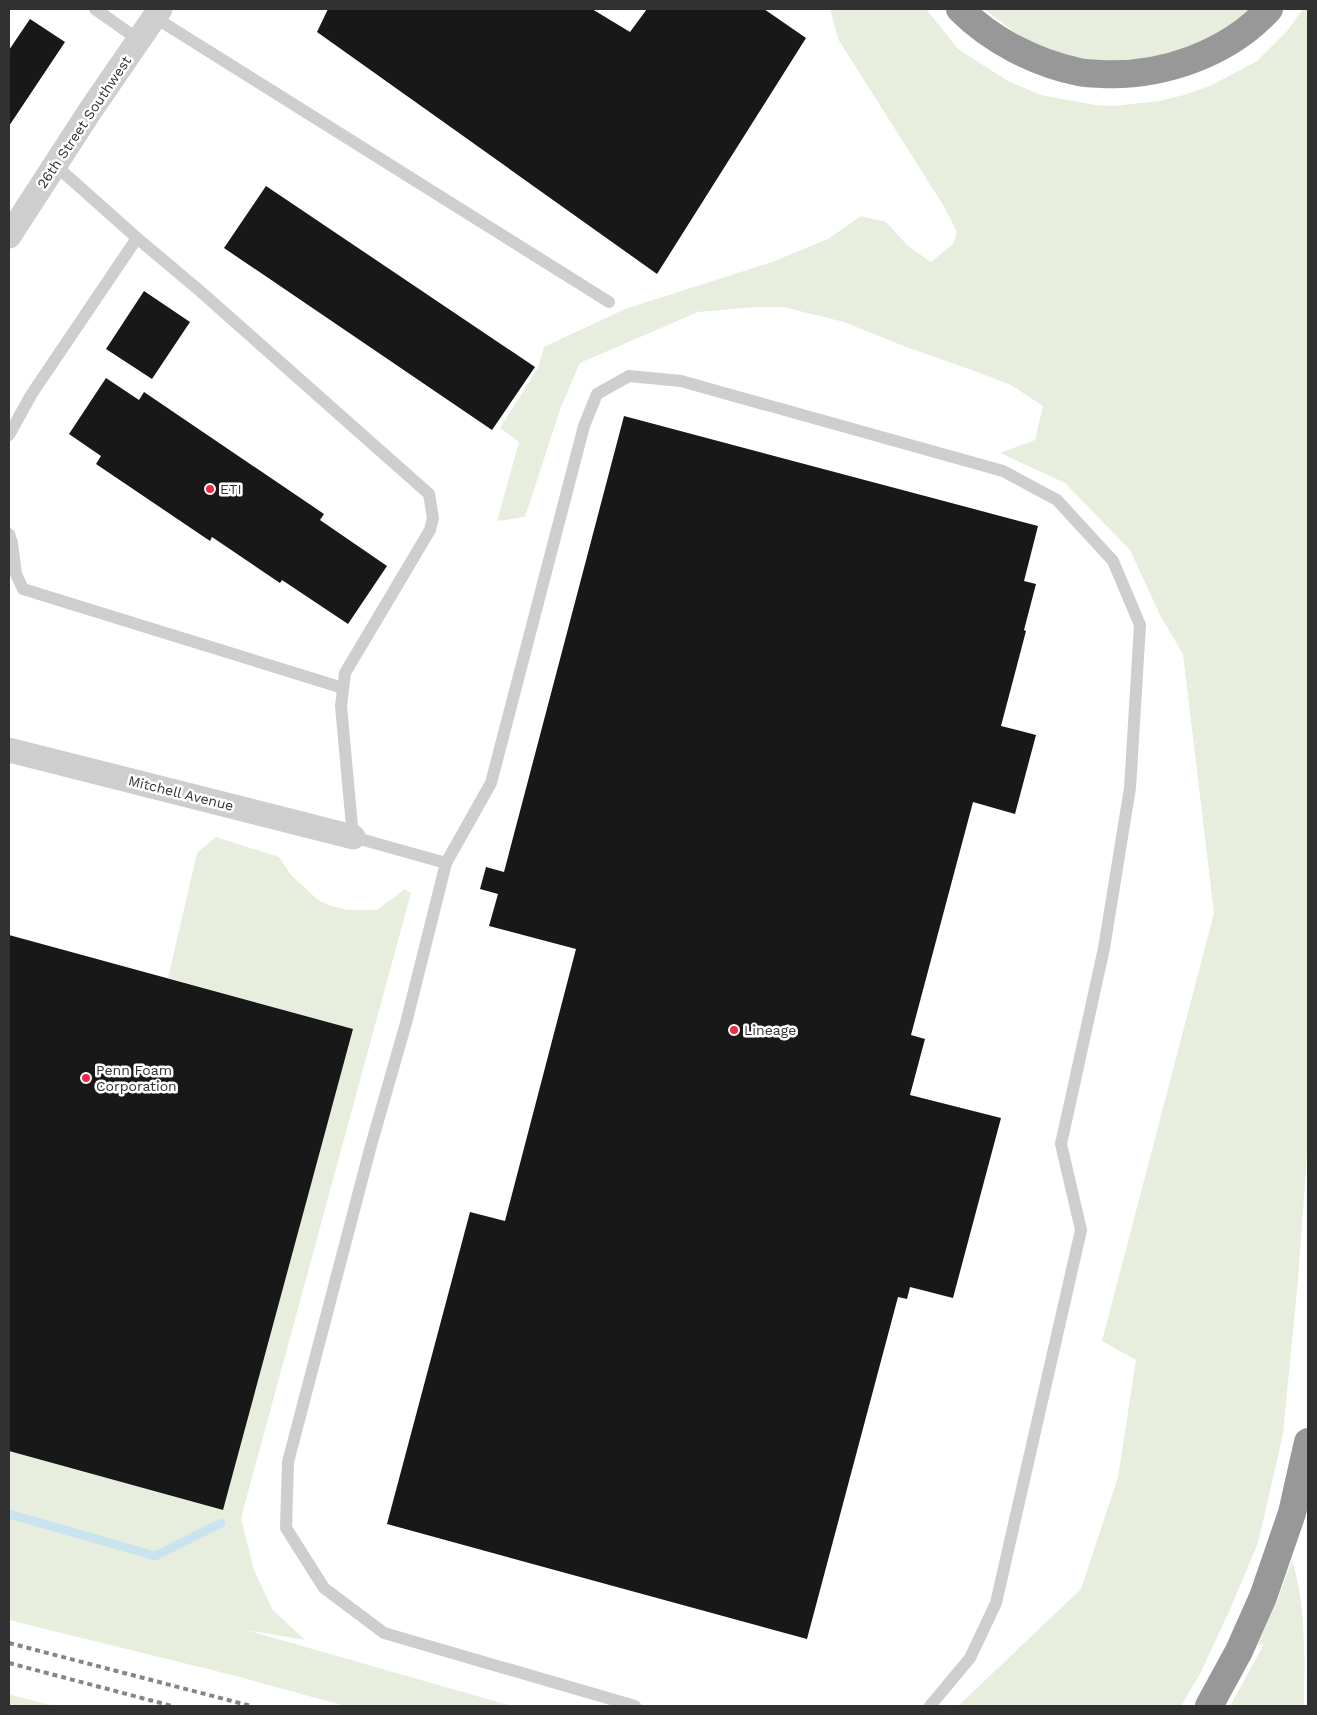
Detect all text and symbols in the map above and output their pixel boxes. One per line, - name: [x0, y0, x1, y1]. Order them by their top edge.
- street label: 26th Street Southwest: [34, 53, 134, 191]
- place label: ETI: [220, 481, 242, 497]
- marker: ETI: [204, 483, 216, 495]
- street label: Mitchell Avenue: [127, 772, 235, 814]
- place label: Lineage: [744, 1022, 796, 1038]
- marker: Lineage: [728, 1024, 740, 1036]
- place label: Penn Foam Corporation: [96, 1062, 177, 1094]
- marker: Penn Foam Corporation: [80, 1072, 92, 1084]

